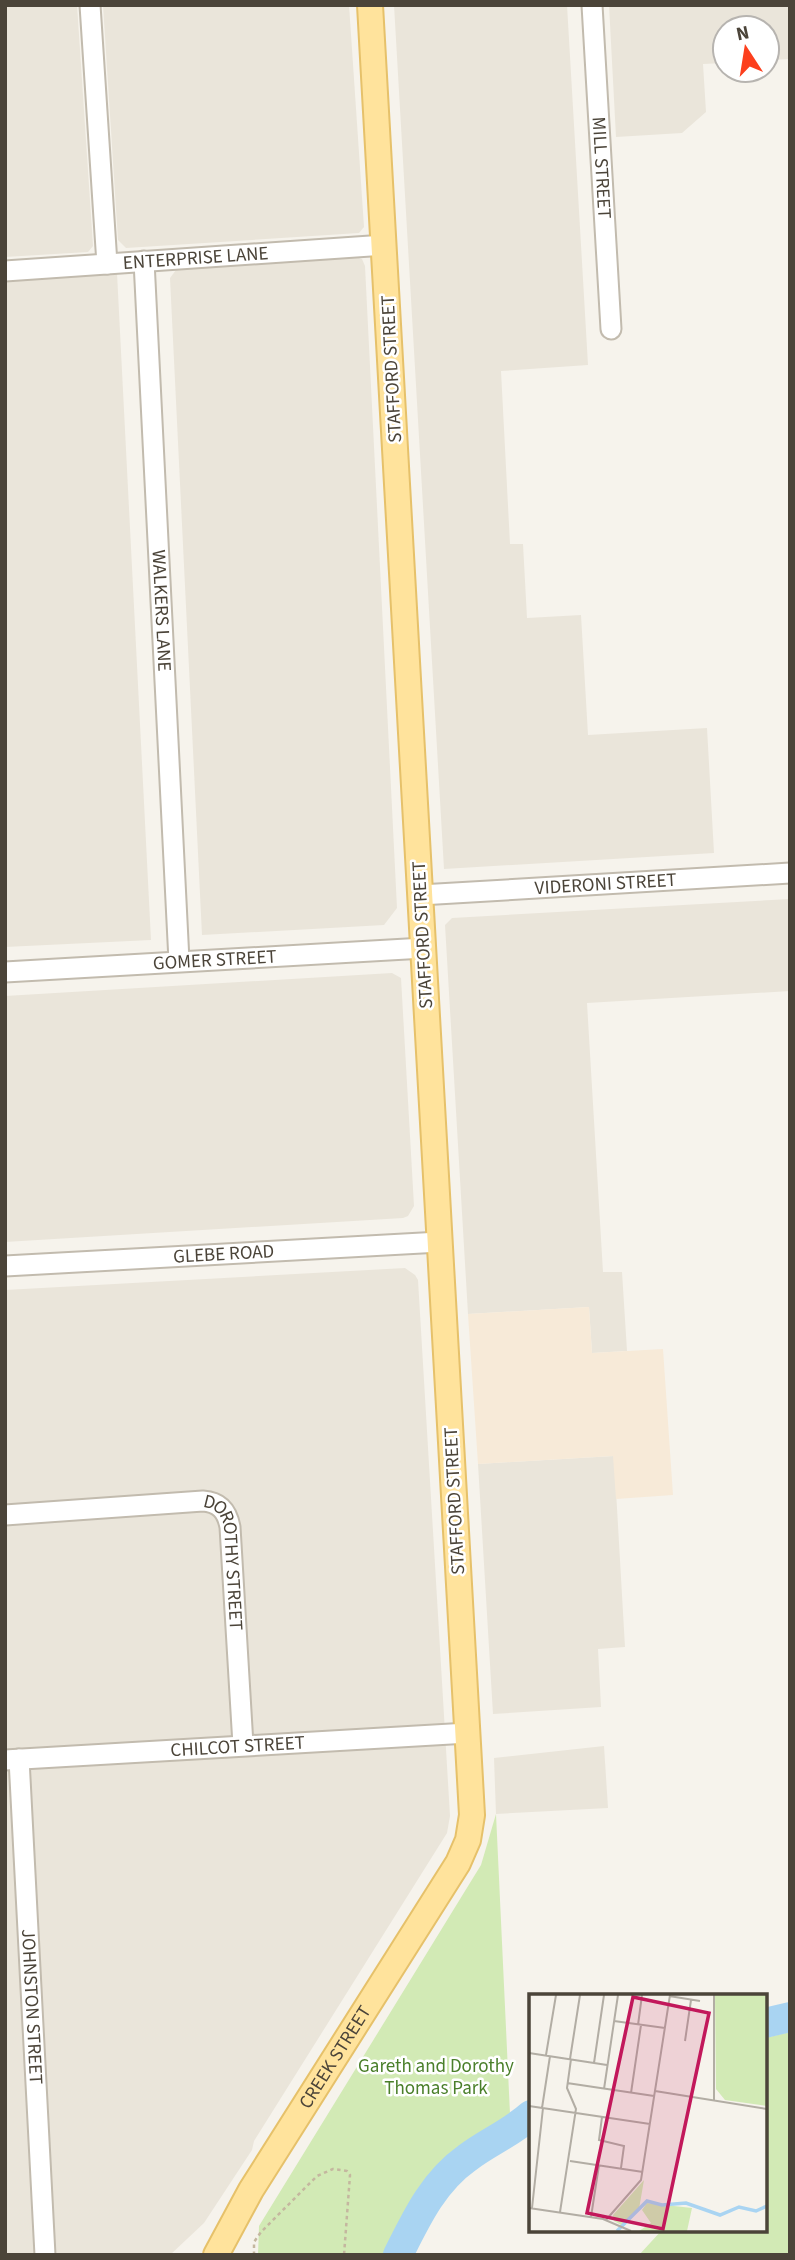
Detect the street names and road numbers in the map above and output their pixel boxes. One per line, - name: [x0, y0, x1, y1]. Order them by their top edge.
- street label: MILL STREET: [585, 116, 618, 219]
- street label: ENTERPRISE LANE: [122, 240, 269, 276]
- street label: STAFFORD STREET: [375, 294, 409, 444]
- street label: WALKERS LANE: [145, 549, 178, 672]
- street label: STAFFORD STREET: [406, 860, 440, 1010]
- street label: VIDERONI STREET: [534, 866, 677, 902]
- street label: GOMER STREET: [152, 943, 277, 977]
- street label: GLEBE ROAD: [172, 1238, 275, 1270]
- street label: STAFFORD STREET: [438, 1426, 472, 1576]
- street label: DOROTHY STREET: [201, 1487, 250, 1631]
- street label: CHILCOT STREET: [170, 1729, 306, 1764]
- street label: JOHNSTON STREET: [14, 1928, 50, 2085]
- street label: CREEK STREET: [292, 2000, 378, 2114]

